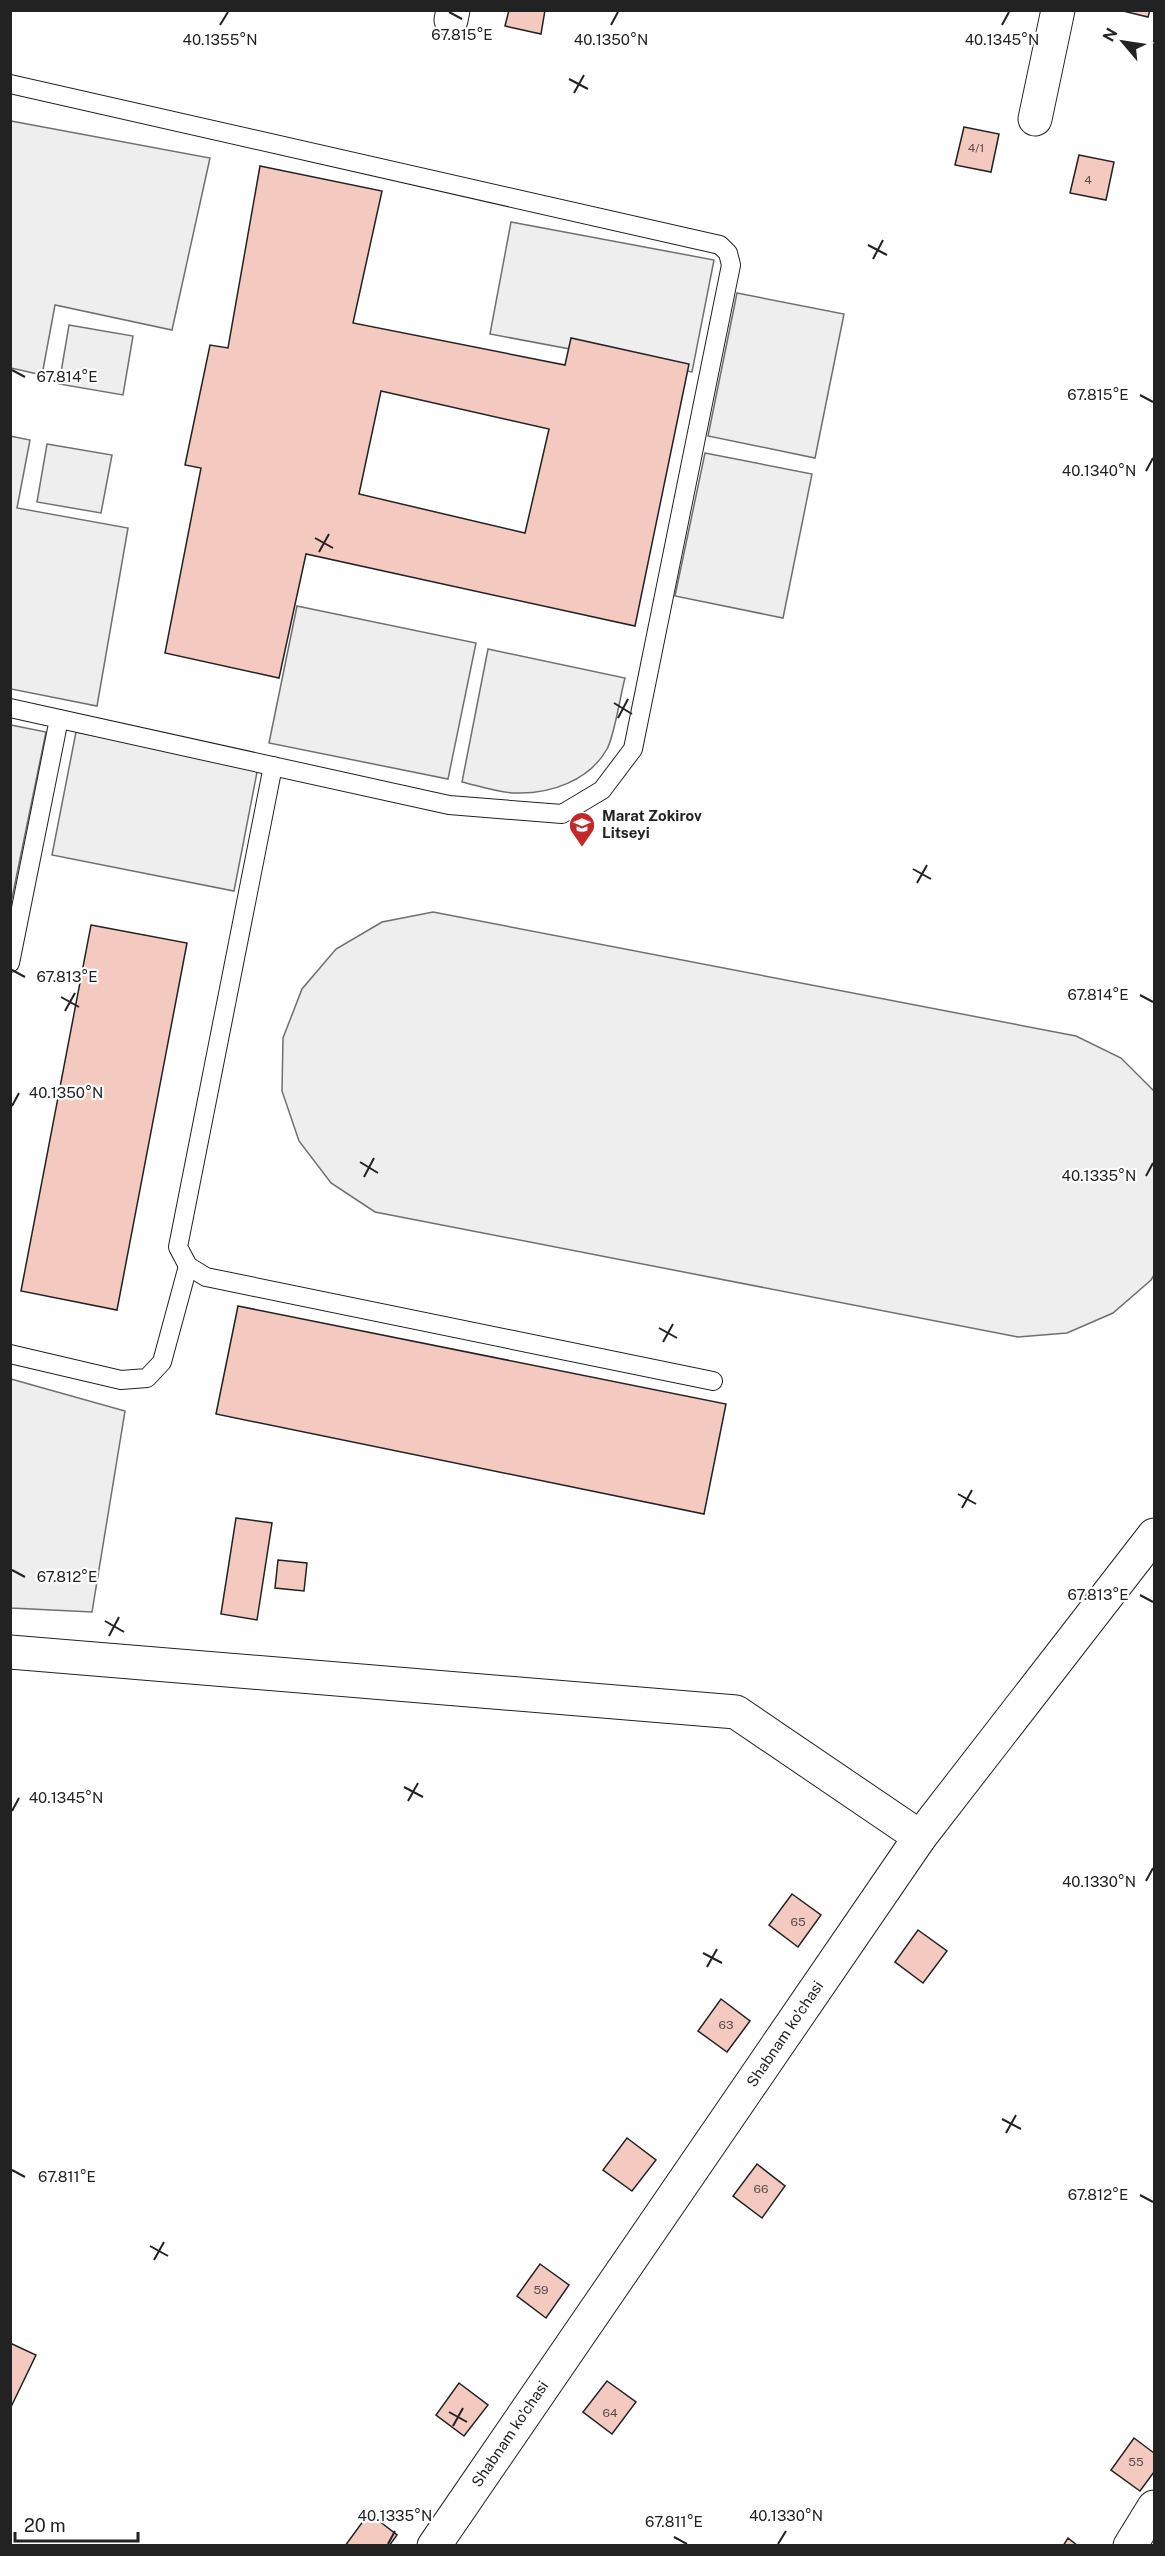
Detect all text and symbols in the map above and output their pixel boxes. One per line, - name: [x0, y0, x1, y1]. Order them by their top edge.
- north arrow: [1093, 12, 1153, 72]
- text: N: [1099, 25, 1122, 45]
- text: 67.815°E: [431, 26, 493, 43]
- text: 40.1355°N: [182, 31, 258, 48]
- text: 40.1350°N: [574, 31, 648, 48]
- text: 40.1345°N: [965, 31, 1039, 48]
- house number: 4/1: [968, 141, 984, 155]
- house number: 4: [1084, 173, 1092, 187]
- text: 67.814°E: [36, 368, 98, 385]
- text: 67.815°E: [1067, 386, 1129, 403]
- text: 40.1340°N: [1062, 462, 1136, 479]
- place label: Marat Zokirov Litseyi: [602, 807, 702, 841]
- school or university icon: Marat Zokirov Litseyi: [567, 810, 597, 848]
- text: 67.813°E: [36, 968, 98, 985]
- text: 67.814°E: [1067, 986, 1129, 1003]
- text: 40.1350°N: [29, 1084, 103, 1101]
- text: 40.1335°N: [1062, 1167, 1136, 1184]
- text: 67.812°E: [37, 1568, 97, 1585]
- text: 67.813°E: [1067, 1586, 1129, 1603]
- text: 40.1345°N: [29, 1789, 103, 1806]
- text: 40.1330°N: [1062, 1873, 1136, 1890]
- house number: 65: [790, 1915, 806, 1929]
- street label: Shabnam ko'chasi: [743, 1978, 826, 2090]
- house number: 63: [719, 2018, 733, 2032]
- text: 67.811°E: [38, 2168, 96, 2185]
- house number: 66: [754, 2182, 768, 2196]
- text: 67.812°E: [1068, 2186, 1128, 2203]
- house number: 59: [533, 2283, 549, 2297]
- street label: Shabnam ko'chasi: [468, 2378, 551, 2490]
- house number: 64: [603, 2406, 618, 2420]
- house number: 55: [1128, 2455, 1144, 2469]
- scale bar: [15, 2505, 138, 2543]
- text: 40.1335°N: [358, 2507, 432, 2524]
- text: 40.1330°N: [749, 2507, 823, 2524]
- text: 67.811°E: [645, 2513, 703, 2530]
- text: 20 m: [24, 2515, 66, 2536]

